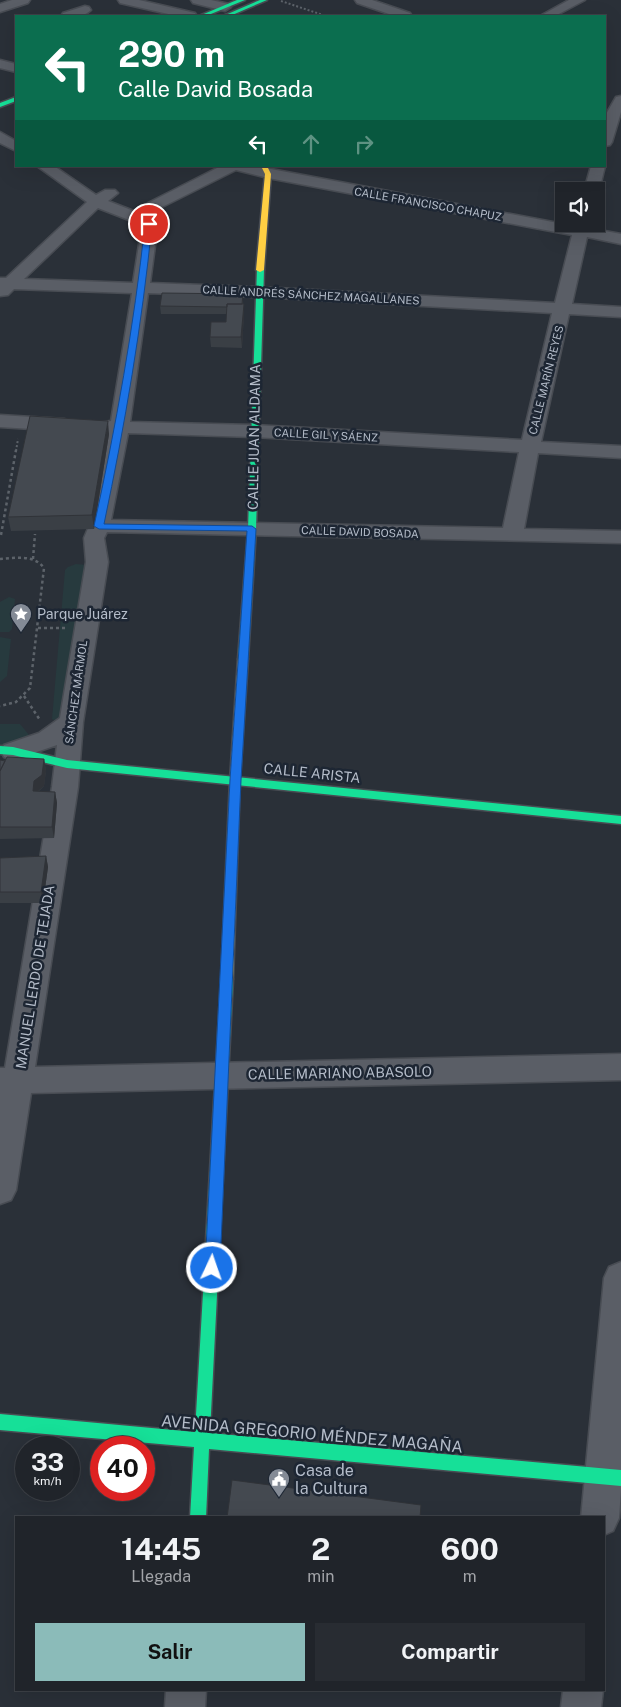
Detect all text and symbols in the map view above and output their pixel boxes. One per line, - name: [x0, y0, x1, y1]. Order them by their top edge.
- text: 290 m: [118, 34, 225, 75]
- icon: left: [35, 35, 100, 100]
- text: Calle David Bosada: [118, 76, 313, 102]
- icon: left: [244, 130, 272, 158]
- icon: ahead: [297, 130, 325, 158]
- icon: right: [350, 130, 378, 158]
- map controls: [555, 182, 605, 232]
- button: sound: [555, 182, 605, 232]
- street label: CALLE FRANCISCO CHAPUZ: [353, 185, 503, 223]
- pin: [128, 203, 170, 245]
- icon: arrive: [135, 210, 163, 238]
- street label: CALLE ANDRÉS SÁNCHEZ MAGALLANES: [202, 282, 420, 307]
- street label: CALLE MARÍN REYES: [526, 324, 565, 436]
- street label: CALLE JUAN ALDAMA: [245, 364, 263, 510]
- street label: CALLE GIL Y SÁENZ: [274, 425, 378, 444]
- street label: CALLE DAVID BOSADA: [301, 524, 419, 540]
- place icon: Parque Juárez: [9, 602, 33, 633]
- place label: Parque Juárez: [37, 606, 128, 622]
- street label: SÁNCHEZ MÁRMOL: [62, 639, 89, 745]
- street label: CALLE ARISTA: [263, 760, 361, 786]
- street label: MANUEL LERDO DE TEJADA: [13, 884, 57, 1070]
- street label: CALLE MARIANO ABASOLO: [248, 1063, 432, 1083]
- position arrow: [185, 1241, 237, 1293]
- street label: AVENIDA GREGORIO MÉNDEZ MAGAÑA: [160, 1410, 464, 1457]
- speed limit sign: 40: [90, 1436, 155, 1501]
- text: 33: [31, 1447, 64, 1477]
- place label: Casa de la Cultura: [295, 1461, 368, 1498]
- public building icon: Casa de la Cultura: [267, 1467, 291, 1498]
- text: km/h: [33, 1474, 62, 1488]
- text: 14:45: [121, 1531, 201, 1567]
- text: 2: [311, 1531, 330, 1567]
- text: 600: [441, 1531, 499, 1567]
- text: Llegada: [131, 1567, 191, 1586]
- text: min: [307, 1567, 334, 1586]
- text: m: [463, 1567, 477, 1586]
- button: Salir: [35, 1623, 305, 1681]
- button: Compartir: [315, 1623, 585, 1681]

